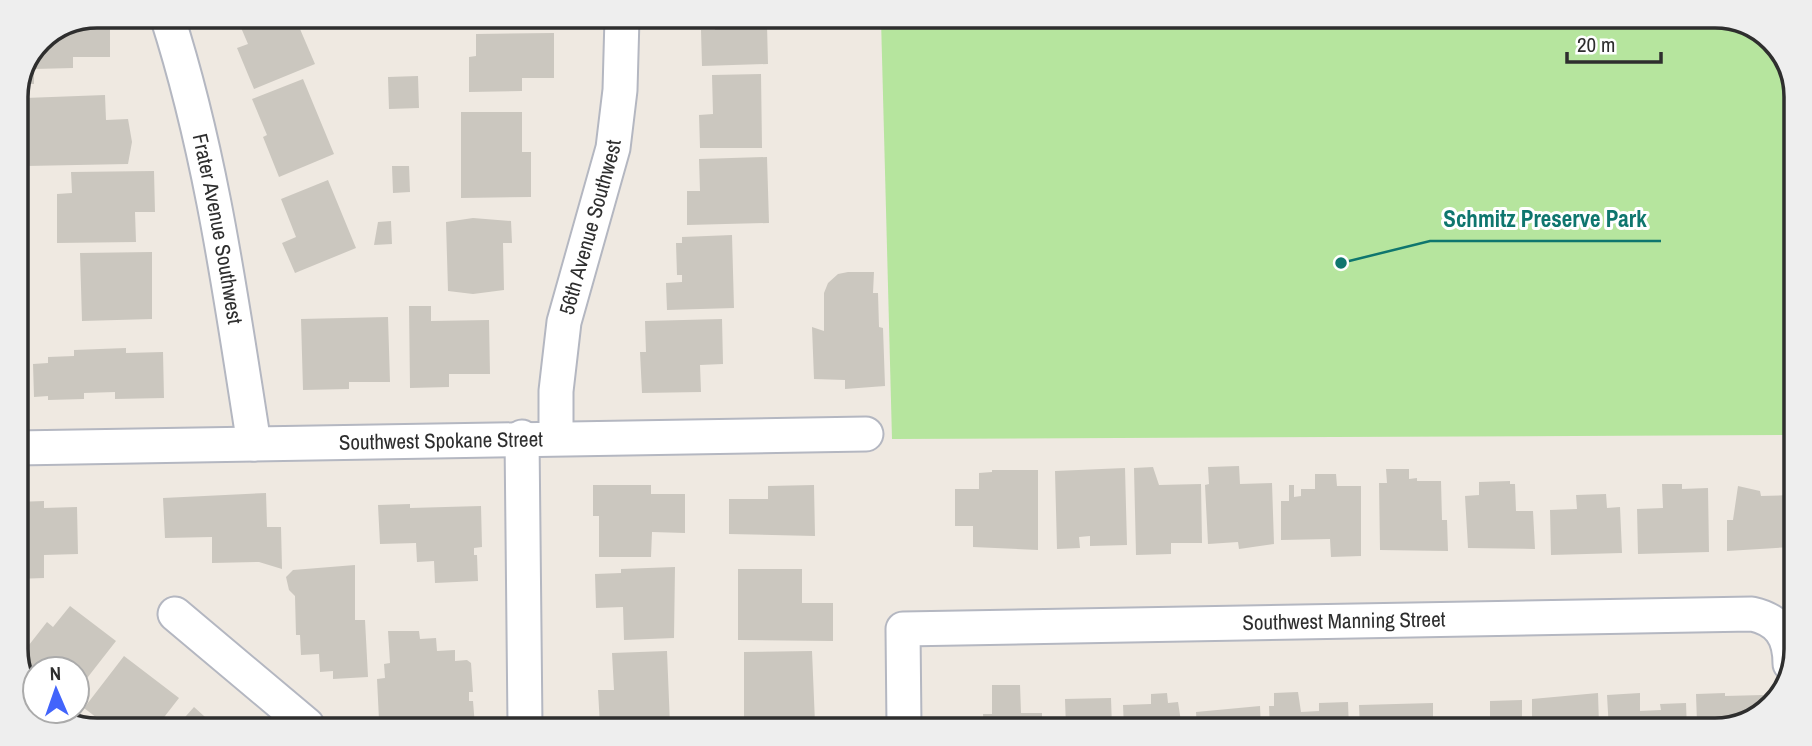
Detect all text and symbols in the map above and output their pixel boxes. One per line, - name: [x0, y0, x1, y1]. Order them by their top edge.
- scale bar: [1567, 21, 1661, 65]
- text: 20 m: [1577, 30, 1615, 59]
- street label: Frater Avenue Southwest: [186, 131, 250, 326]
- street label: 56th Avenue Southwest: [552, 138, 628, 318]
- callout: Schmitz Preserve Park: [1430, 197, 1661, 241]
- text: Schmitz Preserve Park: [1443, 203, 1647, 234]
- street label: Southwest Spokane Street: [339, 424, 543, 457]
- street label: Southwest Manning Street: [1242, 604, 1446, 637]
- north arrow: [21, 655, 91, 725]
- text: N: [49, 660, 61, 686]

